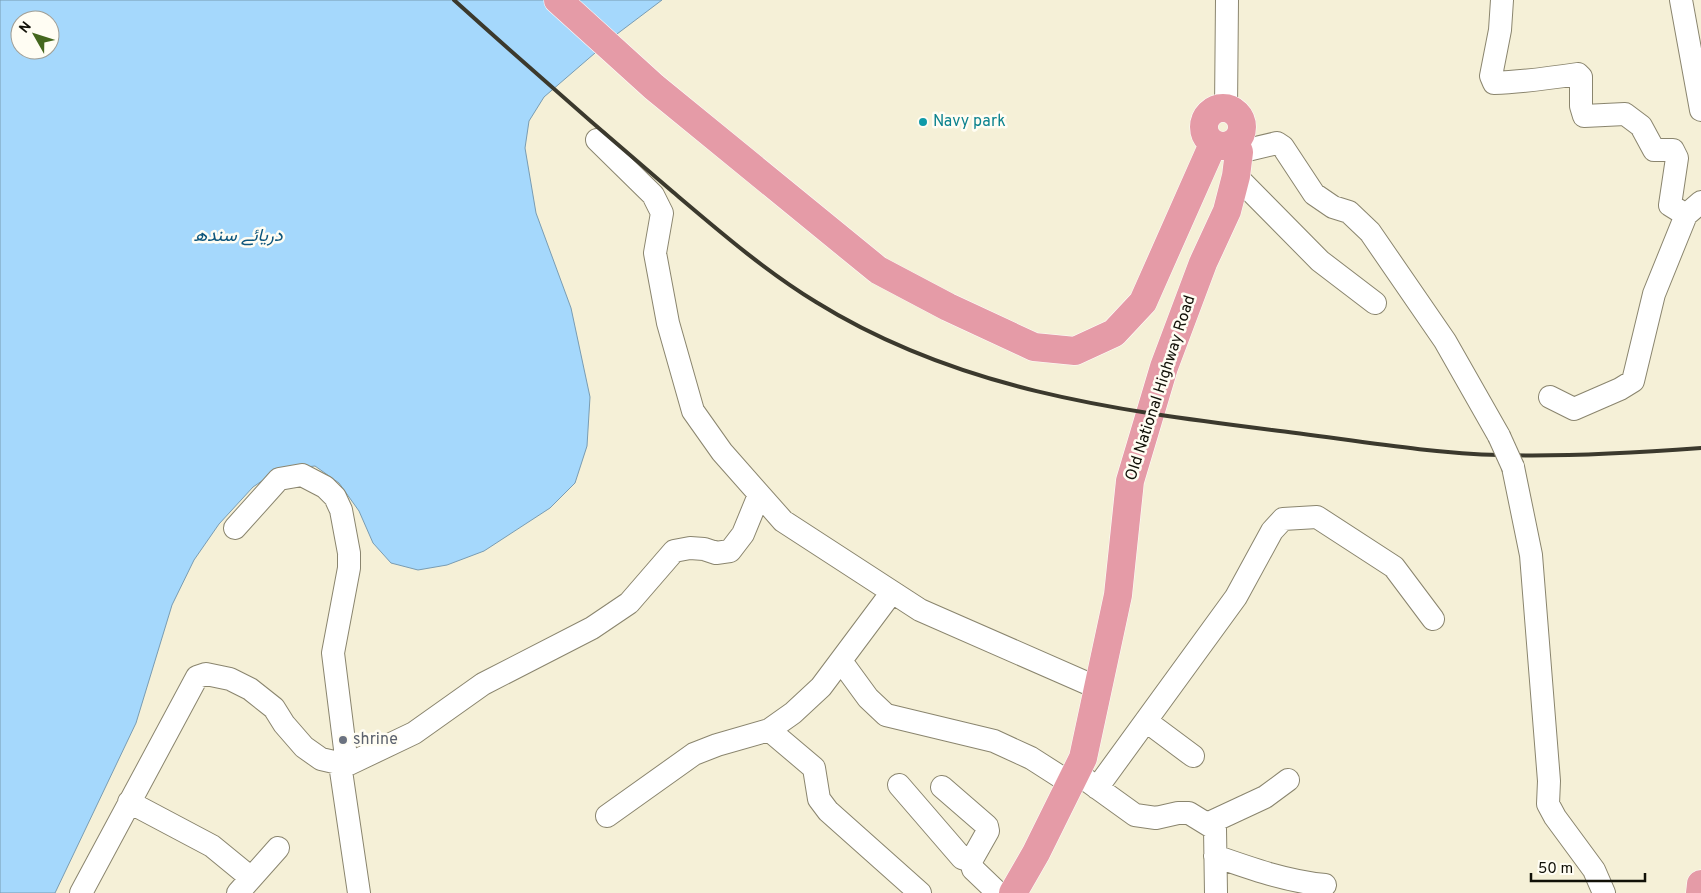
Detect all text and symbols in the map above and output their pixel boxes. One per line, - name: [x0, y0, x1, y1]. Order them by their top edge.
- north arrow: [10, 10, 60, 60]
- text: N: [16, 19, 36, 37]
- place label: Navy park: [933, 112, 1006, 132]
- marker: Navy park: [917, 116, 929, 128]
- water label: دریائے سندھ: [193, 225, 283, 248]
- street label: Old National Highway Road: [1122, 293, 1200, 483]
- place label: shrine: [353, 730, 398, 750]
- marker: shrine: [337, 734, 349, 746]
- scale bar: [1531, 850, 1645, 882]
- text: 50 m: [1538, 860, 1573, 879]

